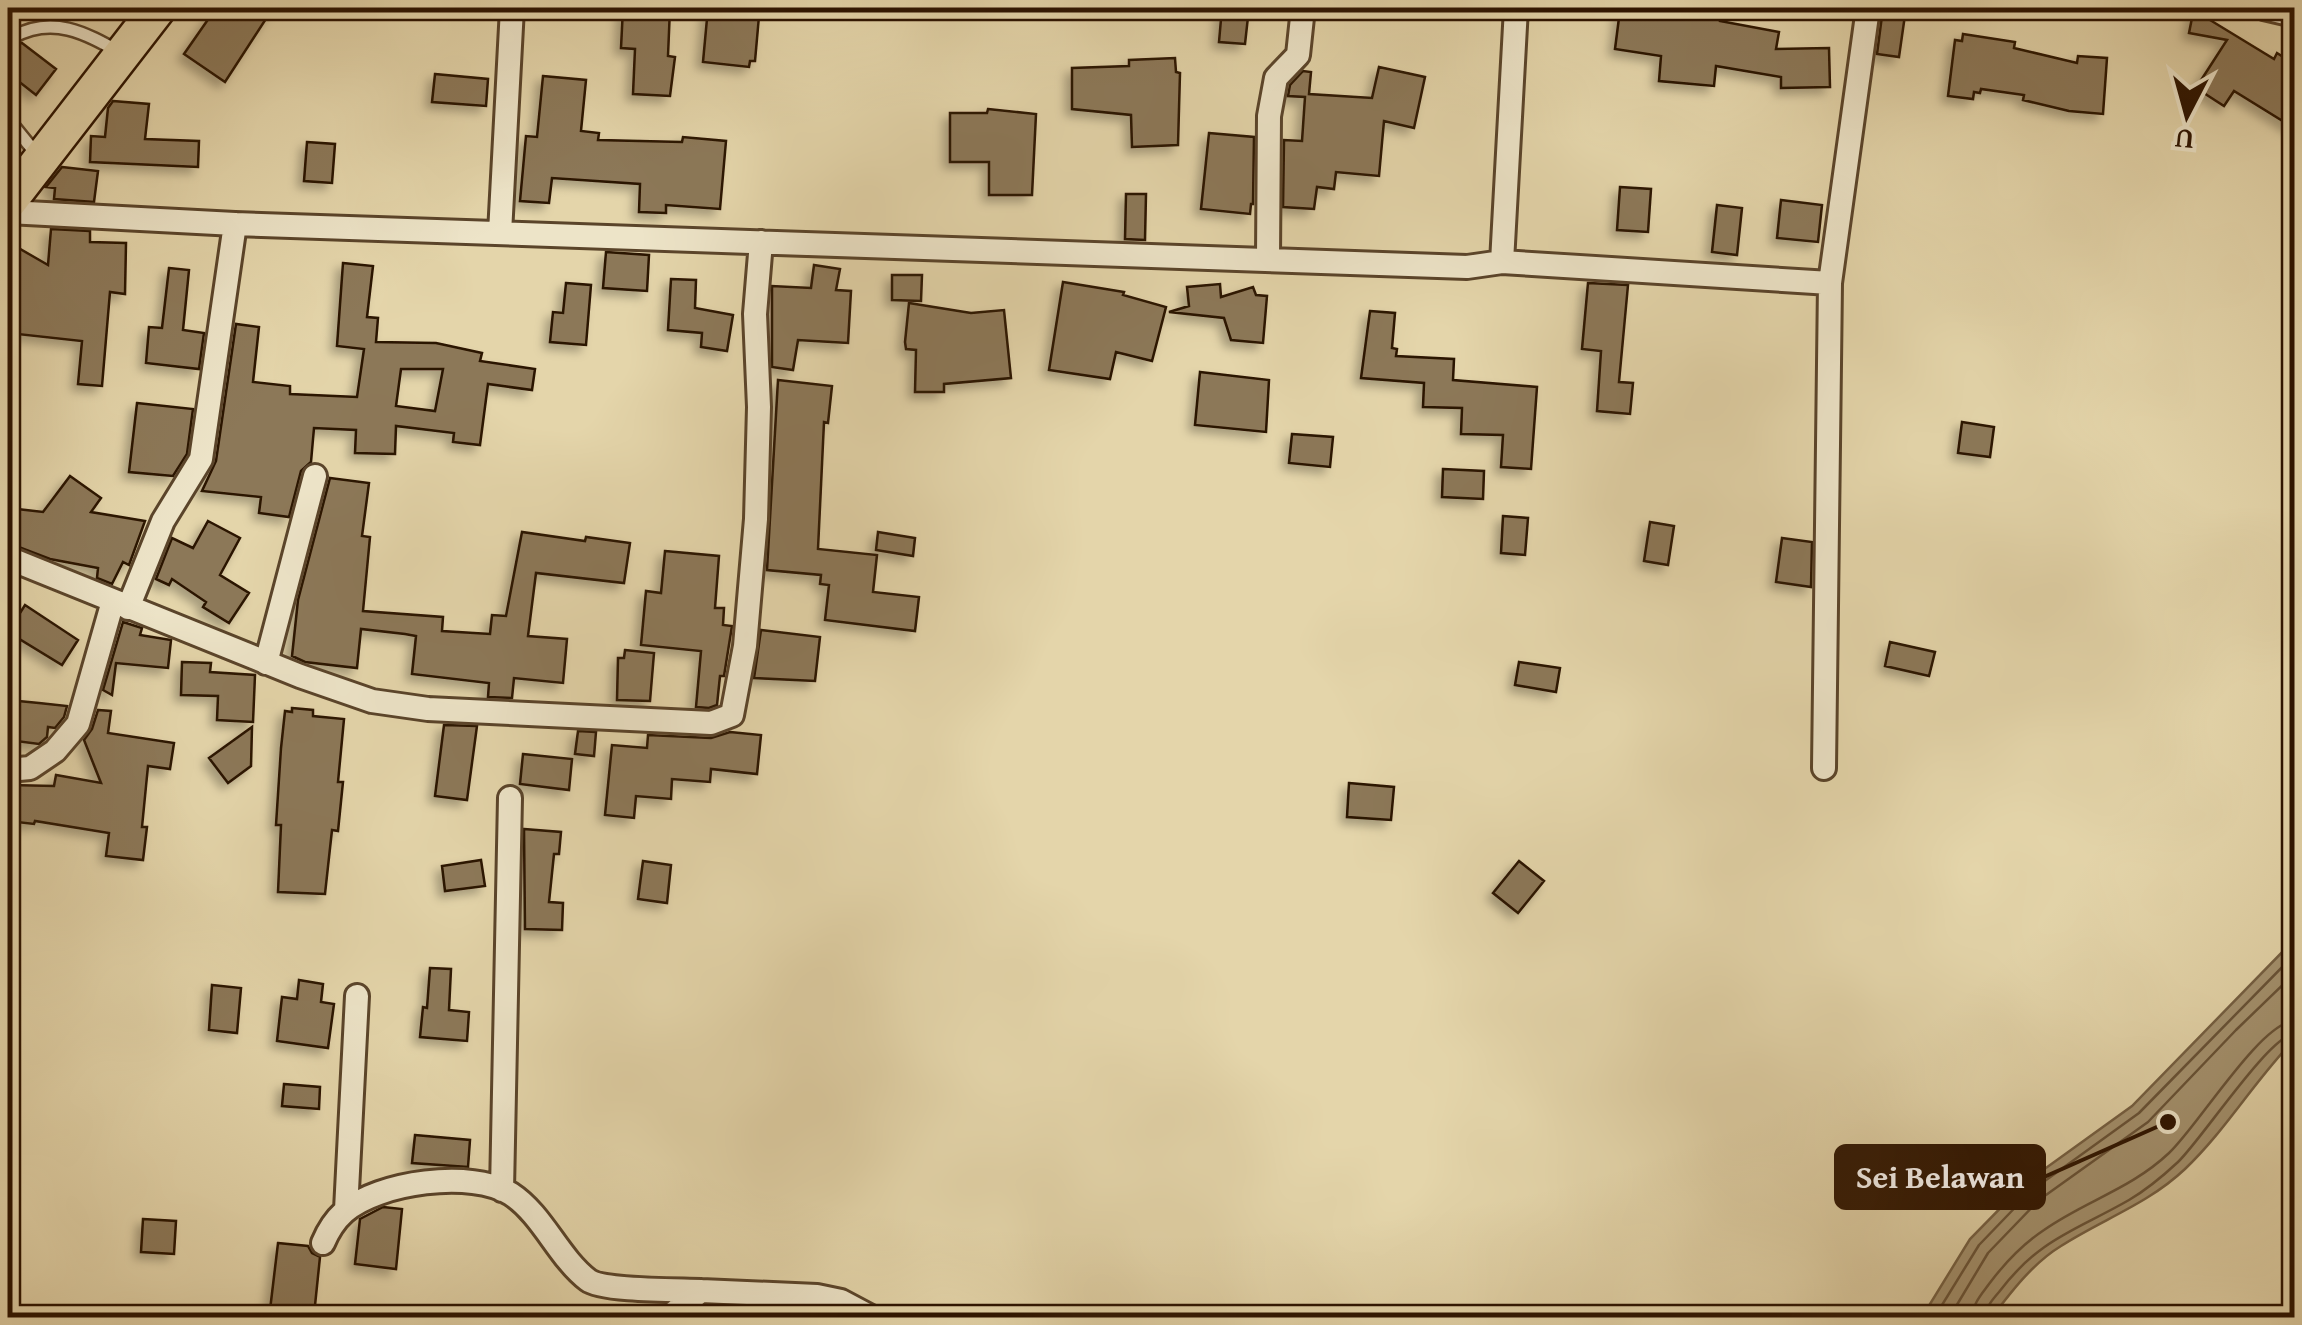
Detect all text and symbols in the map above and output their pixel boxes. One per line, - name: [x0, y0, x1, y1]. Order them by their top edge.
- north arrow: [2137, 65, 2237, 165]
- text: U: [2173, 119, 2196, 162]
- callout: Sei Belawan: [1836, 1146, 2044, 1208]
- text: Sei Belawan: [1856, 1153, 2024, 1200]

